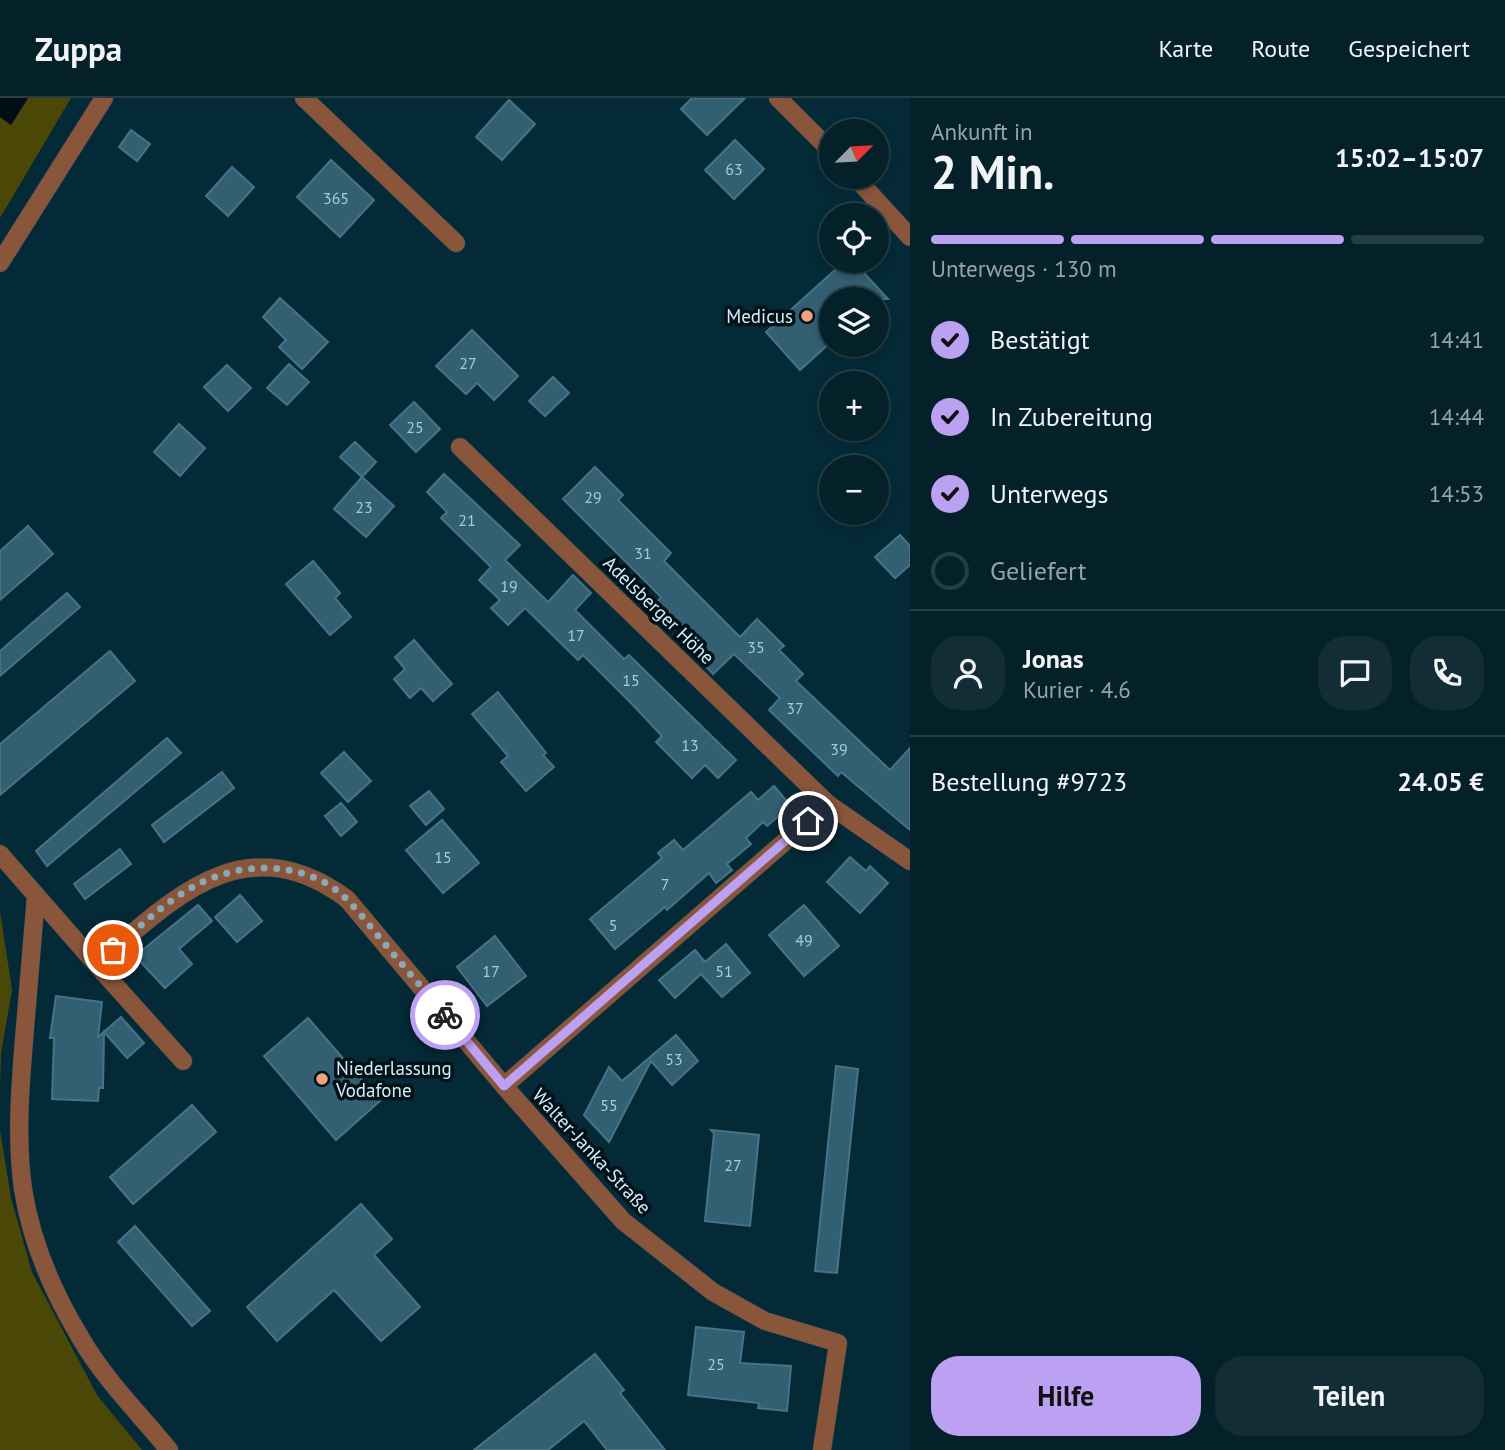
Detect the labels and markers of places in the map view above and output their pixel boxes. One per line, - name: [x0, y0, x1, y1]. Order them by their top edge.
- place label: Medicus: [726, 304, 793, 328]
- marker: Medicus: [799, 308, 815, 324]
- pin: [778, 791, 838, 851]
- pin: [83, 920, 143, 980]
- place label: Niederlassung Vodafone: [335, 1056, 452, 1102]
- marker: Niederlassung Vodafone: [314, 1071, 330, 1087]

